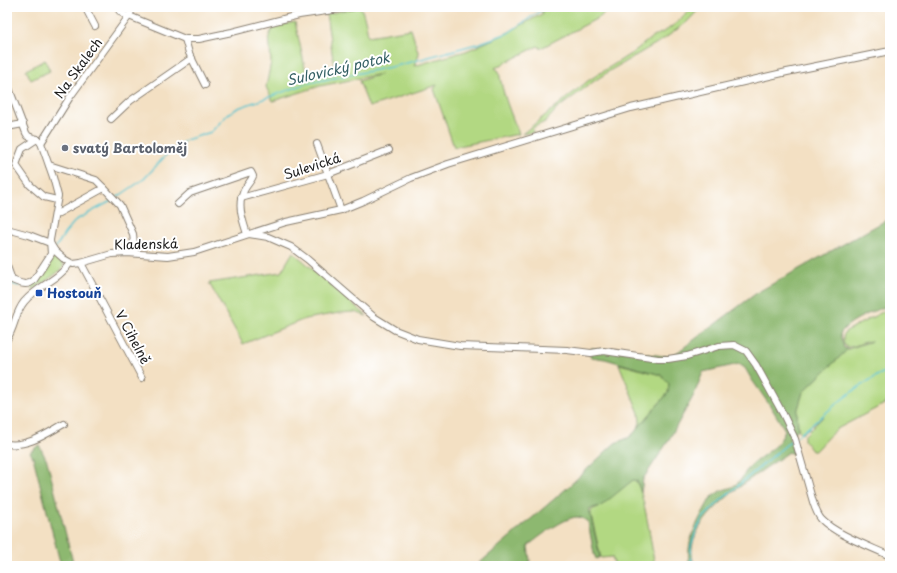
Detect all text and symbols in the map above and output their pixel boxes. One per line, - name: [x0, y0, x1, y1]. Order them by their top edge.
- street label: Na Skalech: [49, 34, 106, 102]
- water label: Sulovický potok: [285, 46, 393, 91]
- place label: svatý Bartoloměj: [73, 138, 187, 157]
- marker: svatý Bartoloměj: [60, 143, 70, 153]
- street label: Sulevická: [281, 147, 344, 184]
- street label: Kladenská: [114, 233, 179, 254]
- place label: Hostouň: [47, 283, 102, 302]
- marker: Hostouň: [34, 288, 44, 298]
- street label: V Cihelně: [111, 306, 156, 367]

